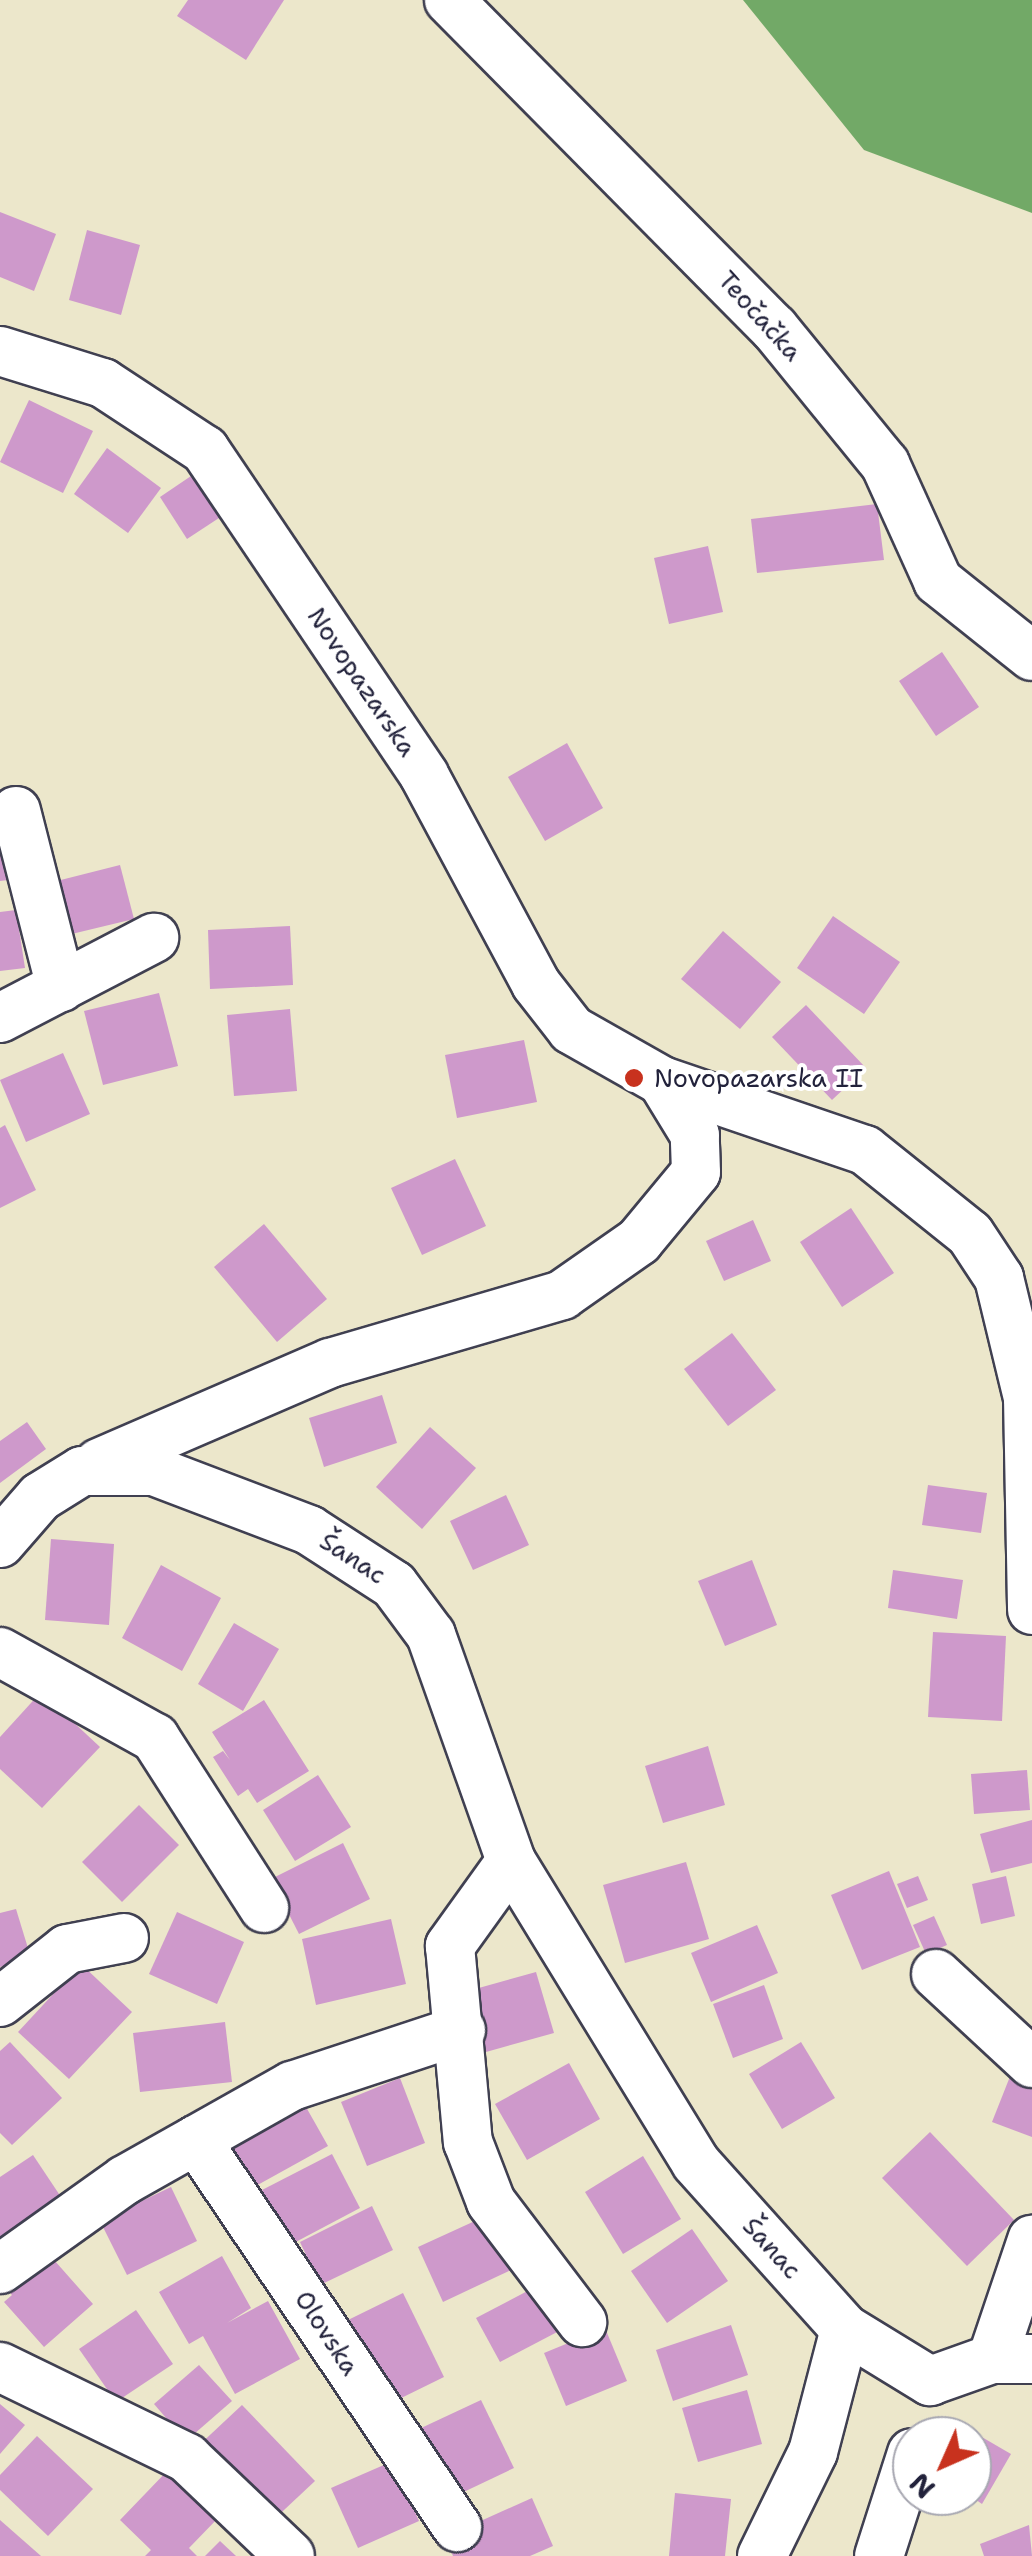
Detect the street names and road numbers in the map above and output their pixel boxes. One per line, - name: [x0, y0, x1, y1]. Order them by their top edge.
- street label: Teočačka: [712, 265, 808, 367]
- street label: Novopazarska: [301, 602, 423, 762]
- street label: Šanac: [314, 1526, 392, 1590]
- street label: Šanac: [737, 2211, 807, 2285]
- street label: Olovska: [289, 2285, 365, 2381]

